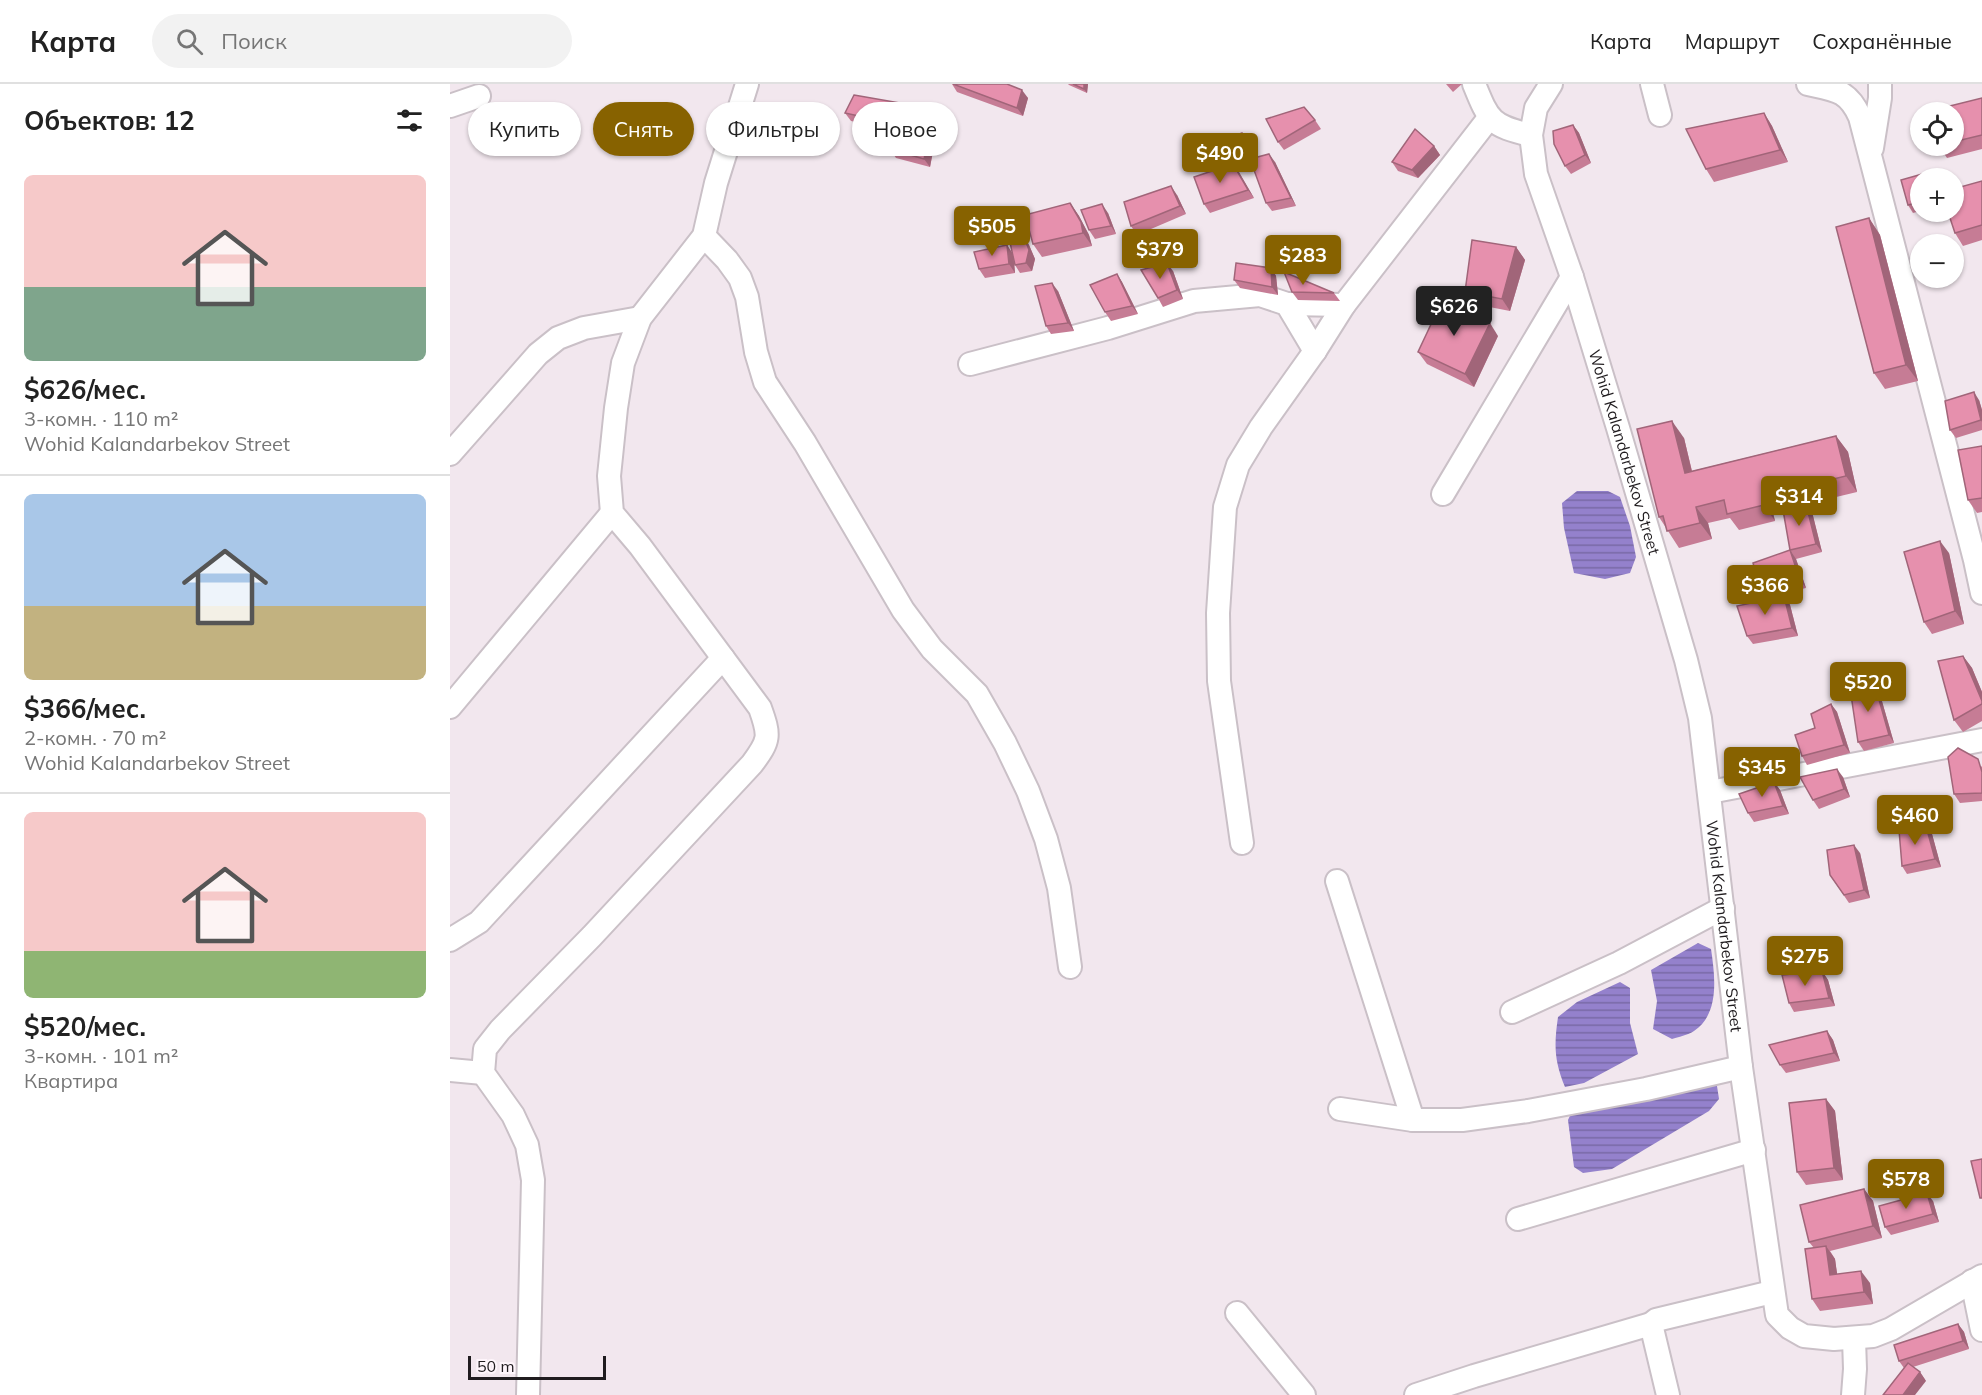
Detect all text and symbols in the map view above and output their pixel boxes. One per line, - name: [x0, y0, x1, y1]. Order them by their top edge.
- search box: [152, 14, 572, 68]
- text: Карта: [30, 24, 116, 59]
- icon: search: [173, 25, 206, 58]
- text: Поиск: [221, 27, 287, 55]
- text: Карта: [1590, 28, 1652, 54]
- text: Маршрут: [1685, 28, 1779, 54]
- text: Сохранённые: [1812, 28, 1952, 54]
- chip: Купить: [468, 102, 581, 156]
- chip: Снять: [593, 102, 694, 156]
- chip: Фильтры: [706, 102, 840, 156]
- chip: Новое: [852, 102, 958, 156]
- map controls: [1910, 102, 1964, 288]
- button: locate: [1910, 102, 1964, 156]
- text: Объектов: 12: [24, 104, 195, 137]
- icon: filters: [393, 104, 426, 137]
- pin: $490: [1184, 133, 1256, 184]
- text: $490: [1196, 140, 1244, 165]
- button: +: [1910, 168, 1964, 222]
- pin: $505: [956, 206, 1028, 257]
- text: $505: [968, 213, 1016, 238]
- icon: home: [171, 214, 279, 322]
- pin: $379: [1124, 229, 1196, 280]
- button: −: [1910, 234, 1964, 288]
- pin: $283: [1267, 235, 1339, 286]
- text: $379: [1136, 236, 1184, 261]
- text: $283: [1279, 242, 1327, 267]
- pin: $626: [1418, 286, 1490, 337]
- text: $626: [1430, 293, 1478, 318]
- street label: Wohid Kalandarbekov Street: [1585, 347, 1665, 557]
- text: $626/мес.: [24, 373, 146, 406]
- text: 3-комн. · 110 m²: [24, 406, 178, 431]
- text: Wohid Kalandarbekov Street: [24, 431, 290, 456]
- pin: $314: [1763, 476, 1835, 527]
- text: $314: [1775, 483, 1823, 508]
- icon: home: [171, 533, 279, 641]
- pin: $366: [1729, 565, 1801, 616]
- text: $366: [1741, 572, 1789, 597]
- pin: $520: [1832, 662, 1904, 713]
- text: $520: [1844, 669, 1892, 694]
- text: $366/мес.: [24, 692, 146, 725]
- text: 2-комн. · 70 m²: [24, 725, 166, 750]
- pin: $345: [1726, 747, 1798, 798]
- text: Wohid Kalandarbekov Street: [24, 750, 290, 775]
- text: $345: [1738, 754, 1786, 779]
- pin: $460: [1879, 795, 1951, 846]
- text: $460: [1891, 802, 1939, 827]
- street label: Wohid Kalandarbekov Street: [1702, 819, 1747, 1033]
- icon: home: [171, 851, 279, 959]
- pin: $275: [1769, 936, 1841, 987]
- text: $275: [1781, 943, 1829, 968]
- text: $520/мес.: [24, 1010, 146, 1043]
- text: 3-комн. · 101 m²: [24, 1043, 178, 1068]
- text: Квартира: [24, 1068, 118, 1093]
- pin: $578: [1870, 1159, 1942, 1210]
- text: $578: [1882, 1166, 1930, 1191]
- scale bar: [468, 1353, 606, 1380]
- text: 50 m: [477, 1356, 514, 1376]

